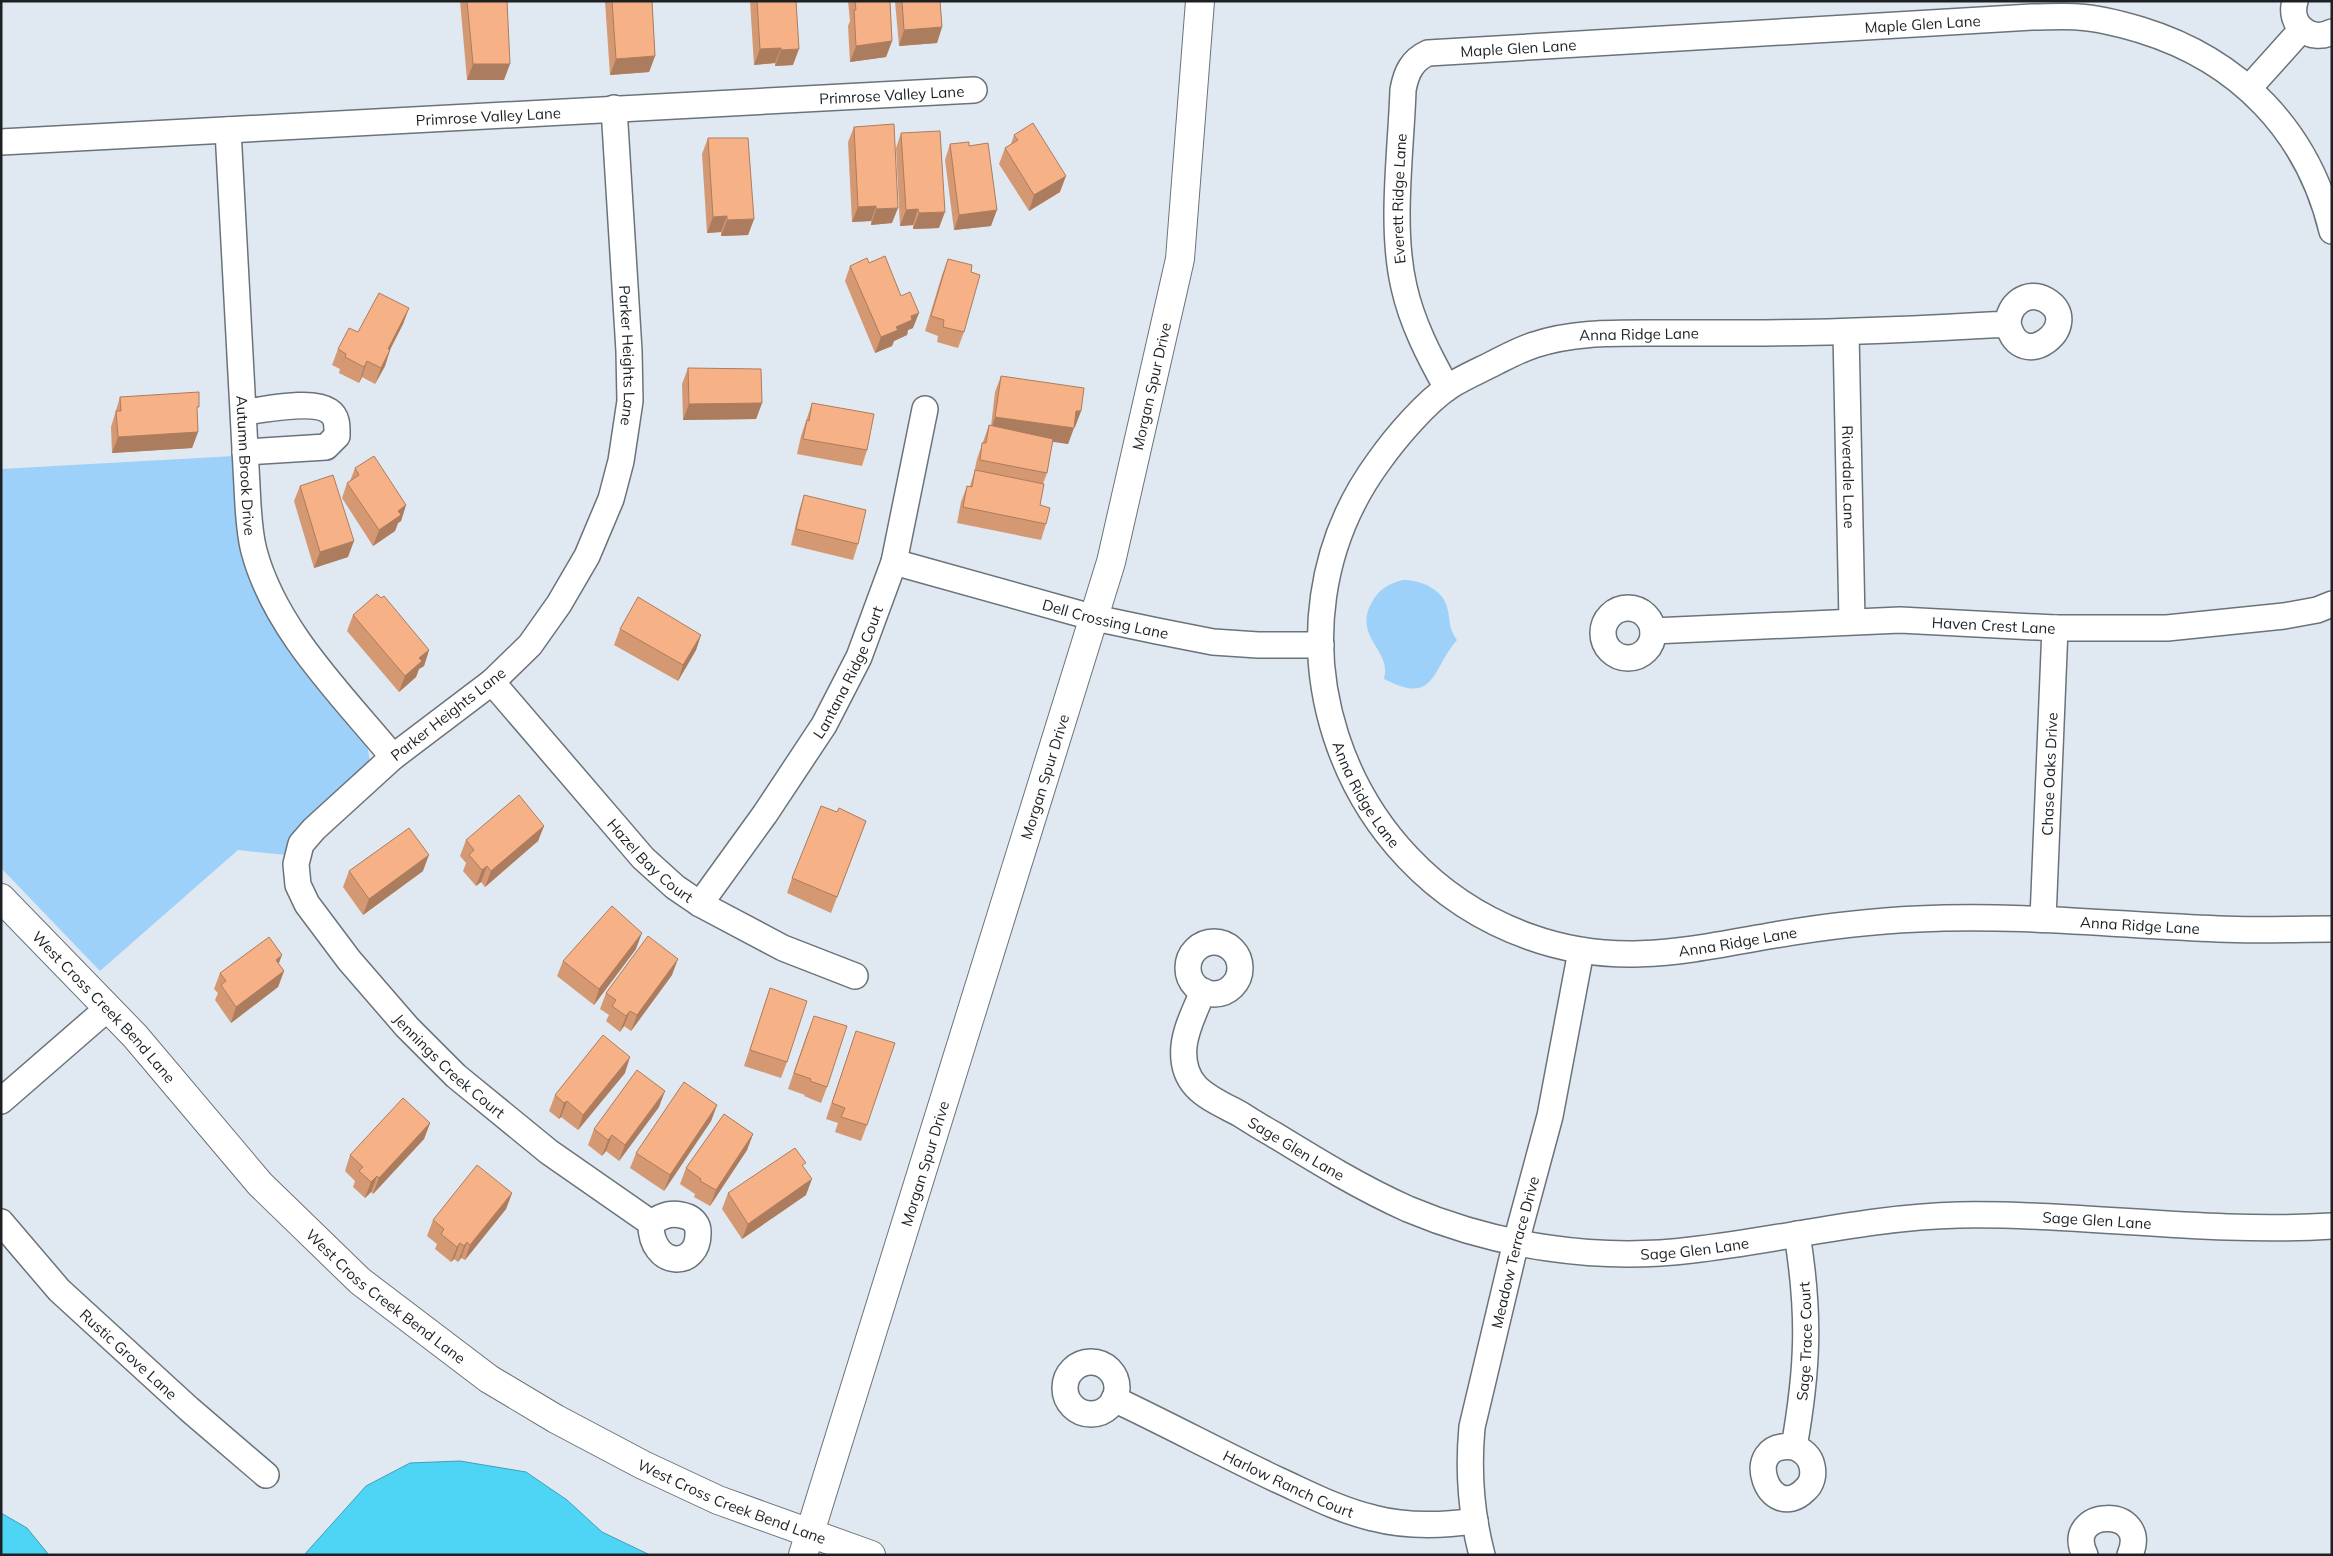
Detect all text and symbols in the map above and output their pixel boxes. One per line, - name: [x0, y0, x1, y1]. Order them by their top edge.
- street label: Maple Glen Lane: [1864, 11, 1981, 36]
- street label: Maple Glen Lane: [1460, 35, 1577, 61]
- street label: Primrose Valley Lane: [819, 81, 965, 108]
- street label: Primrose Valley Lane: [415, 103, 561, 129]
- street label: Everett Ridge Lane: [1387, 133, 1410, 265]
- street label: Parker Heights Lane: [615, 285, 640, 427]
- street label: Morgan Spur Drive: [1127, 321, 1175, 452]
- street label: Anna Ridge Lane: [1579, 323, 1699, 345]
- street label: Autumn Brook Drive: [233, 395, 260, 537]
- street label: Riverdale Lane: [1838, 425, 1860, 529]
- street label: Dell Crossing Lane: [1040, 594, 1170, 643]
- street label: Lantana Ridge Court: [808, 603, 887, 742]
- street label: Haven Crest Lane: [1931, 612, 2056, 638]
- street label: Parker Heights Lane: [387, 663, 509, 765]
- street label: Morgan Spur Drive: [1016, 712, 1073, 842]
- street label: Chase Oaks Drive: [2037, 712, 2061, 836]
- street label: Anna Ridge Lane: [1329, 738, 1404, 851]
- street label: Hazel Bay Court: [604, 814, 697, 906]
- street label: Anna Ridge Lane: [2080, 912, 2200, 938]
- street label: Anna Ridge Lane: [1677, 922, 1798, 960]
- street label: West Cross Creek Bend Lane: [28, 927, 180, 1087]
- street label: Jennings Creek Court: [390, 1009, 509, 1122]
- street label: Morgan Spur Drive: [896, 1098, 953, 1228]
- street label: Sage Glen Lane: [1245, 1112, 1348, 1184]
- street label: Meadow Terrace Drive: [1486, 1174, 1543, 1330]
- street label: Sage Glen Lane: [2042, 1207, 2152, 1233]
- street label: West Cross Creek Bend Lane: [302, 1225, 470, 1367]
- street label: Sage Glen Lane: [1640, 1233, 1750, 1263]
- street label: Sage Trace Court: [1792, 1281, 1815, 1402]
- street label: Rustic Grove Lane: [76, 1304, 182, 1403]
- street label: Harlow Ranch Court: [1220, 1445, 1356, 1521]
- street label: West Cross Creek Bend Lane: [635, 1454, 829, 1548]

